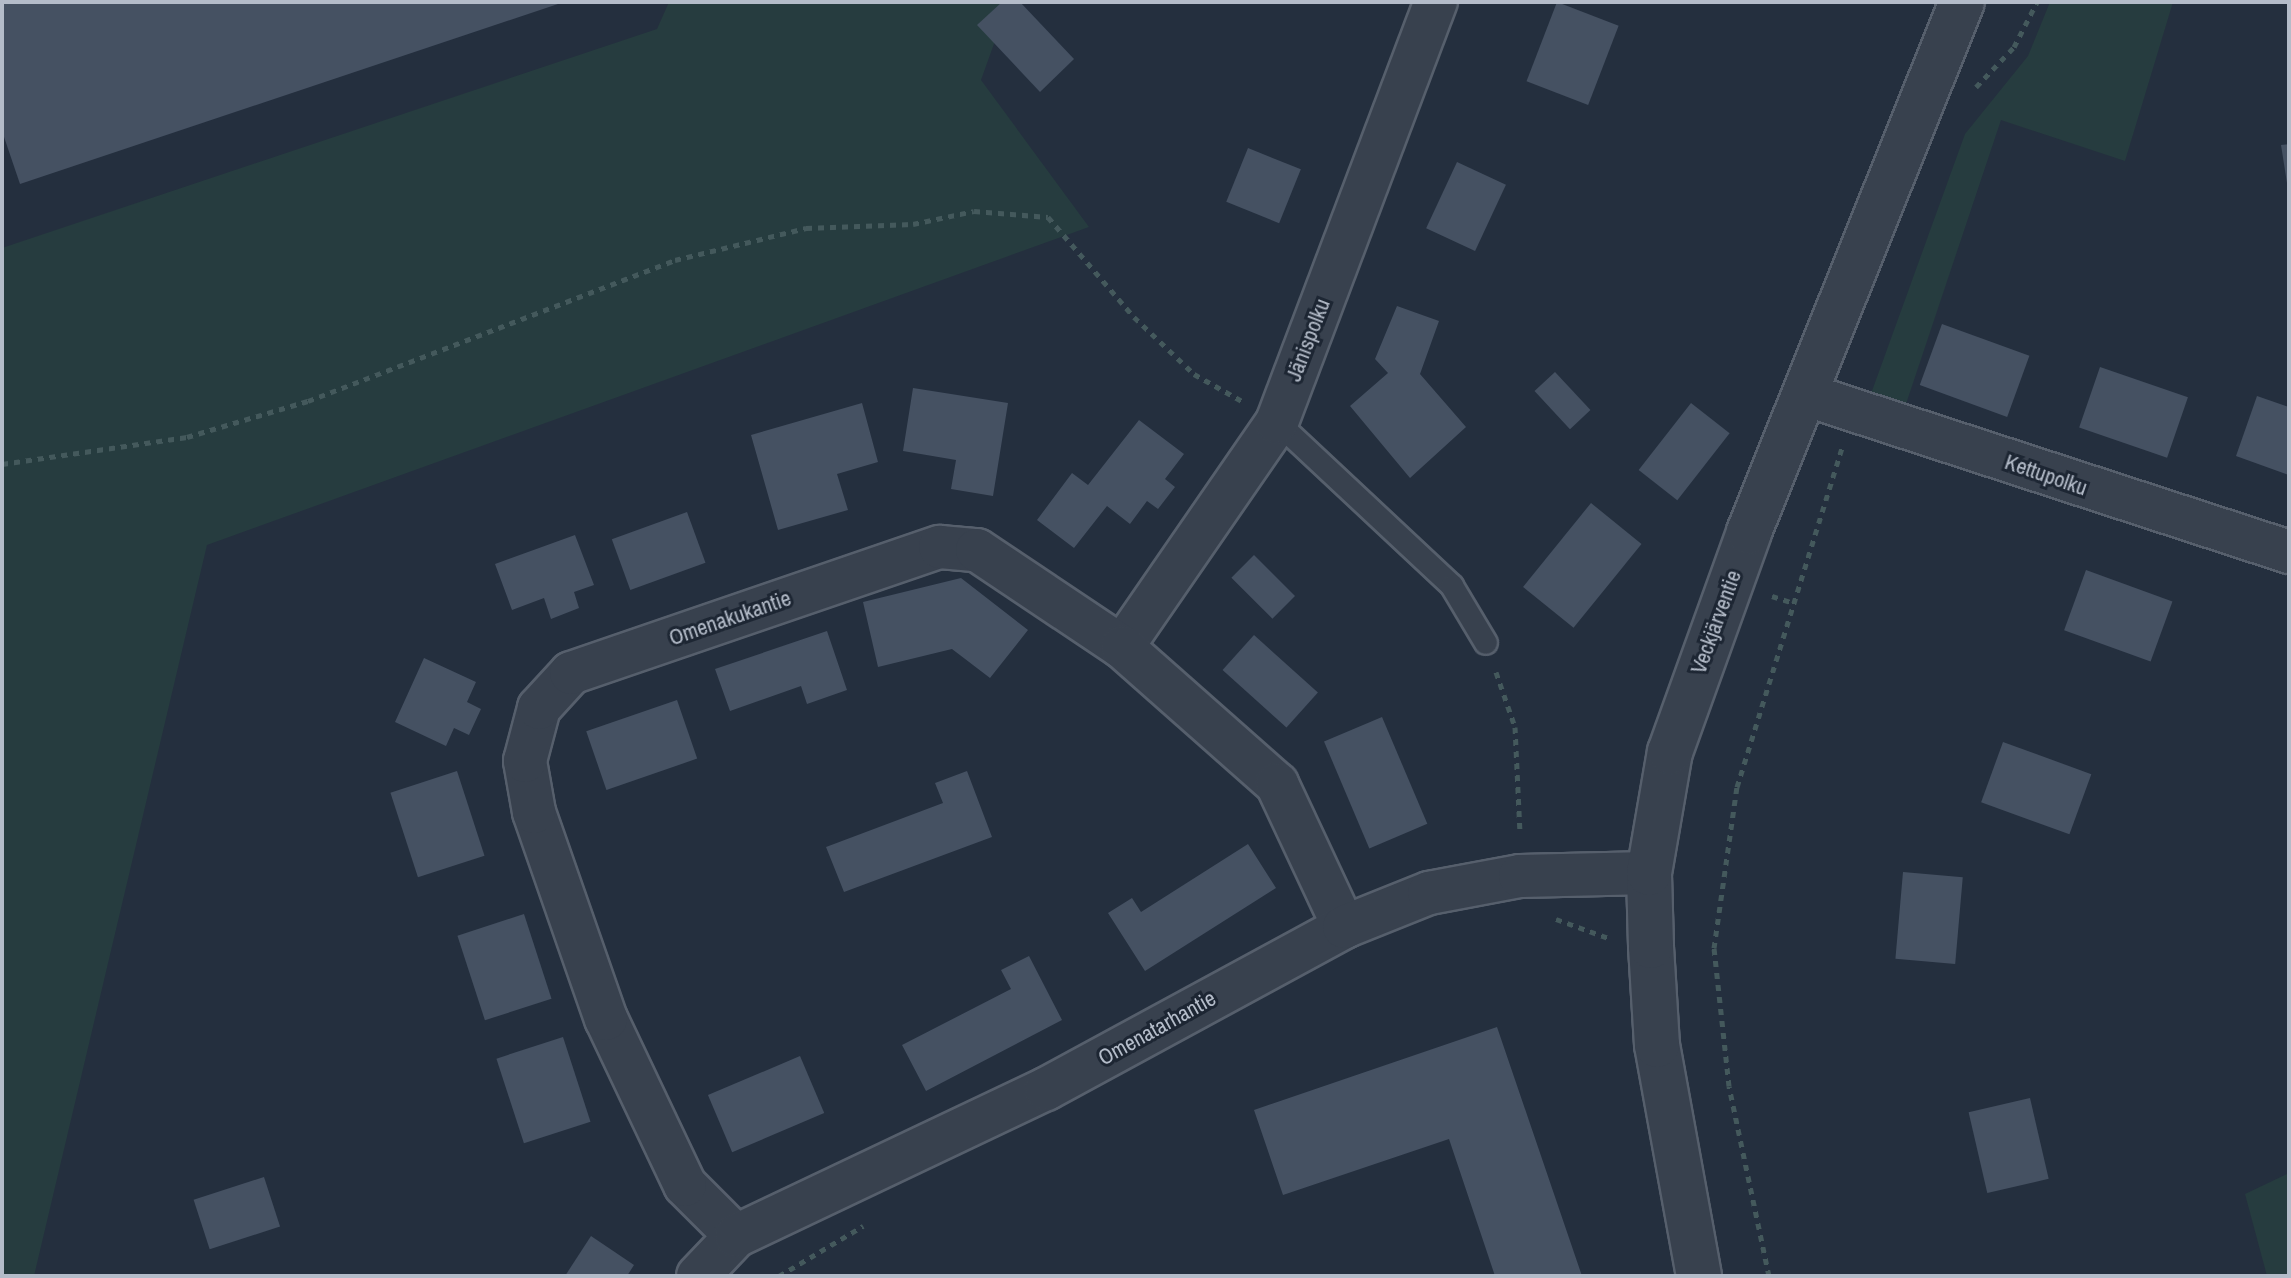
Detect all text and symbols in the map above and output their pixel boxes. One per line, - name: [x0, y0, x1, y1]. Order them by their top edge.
- street label: Jänispolku: [1280, 295, 1336, 385]
- street label: Kettupolku: [2001, 449, 2091, 501]
- street label: Veckjärventie: [1685, 567, 1747, 677]
- street label: Omenakukantie: [665, 585, 795, 651]
- street label: Omenatarhantie: [1094, 985, 1220, 1071]

